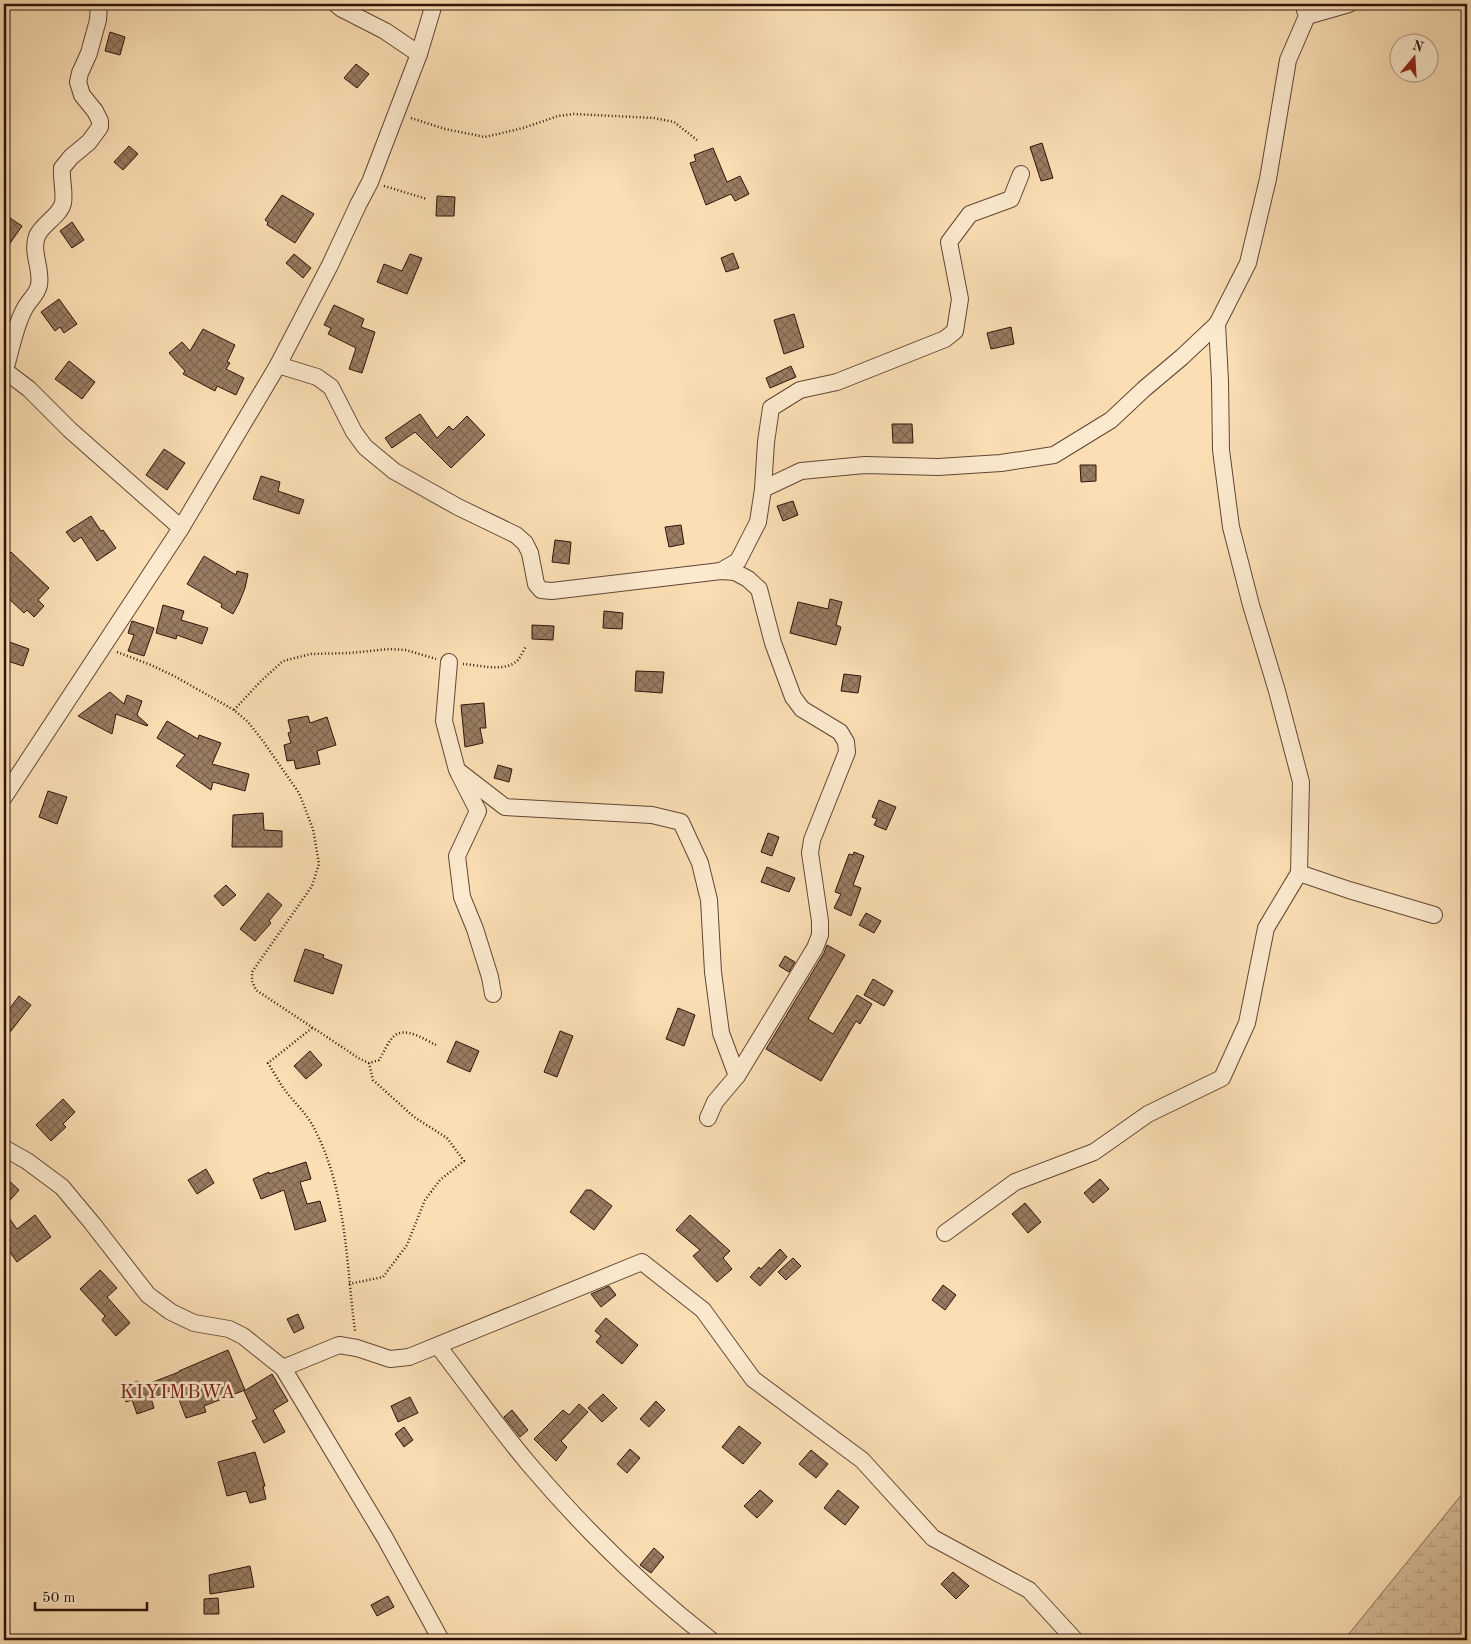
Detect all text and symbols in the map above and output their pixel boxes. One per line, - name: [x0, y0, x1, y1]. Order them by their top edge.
- north arrow: [1388, 32, 1438, 82]
- text: N: [1410, 38, 1425, 55]
- district label: KIYIMBWA: [119, 1383, 237, 1403]
- scale bar: [35, 1579, 148, 1611]
- text: 50 m: [42, 1591, 76, 1606]

